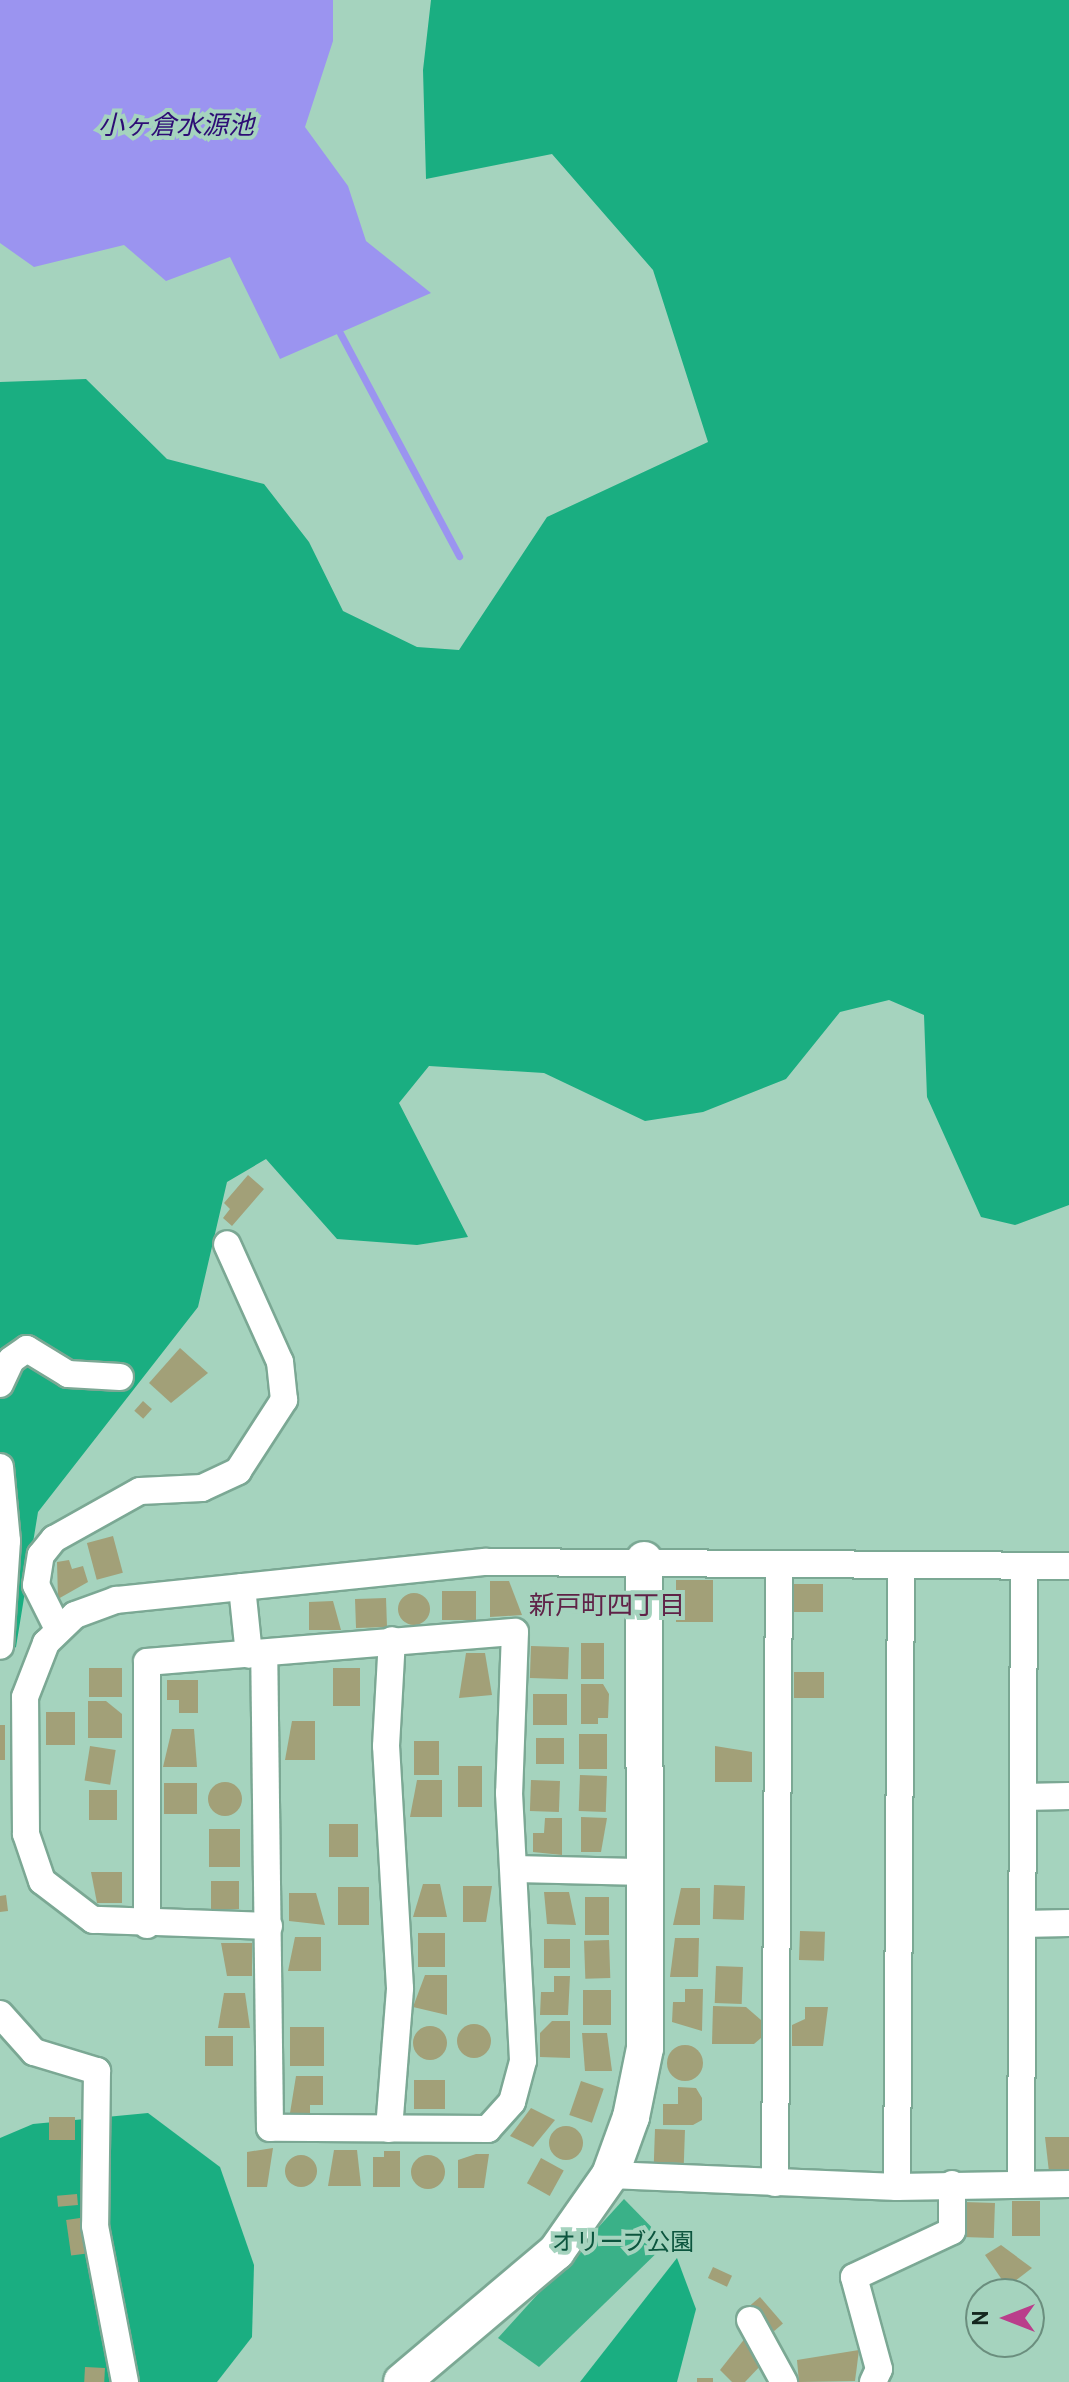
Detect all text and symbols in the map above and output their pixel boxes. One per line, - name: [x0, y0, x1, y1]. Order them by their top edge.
- water label: 小ヶ倉水源池: [98, 112, 254, 144]
- district label: 新戸町四丁目: [529, 1592, 685, 1624]
- park label: オリーブ公園: [551, 2231, 695, 2259]
- north arrow: [965, 2278, 1045, 2358]
- text: N: [969, 2310, 996, 2326]

